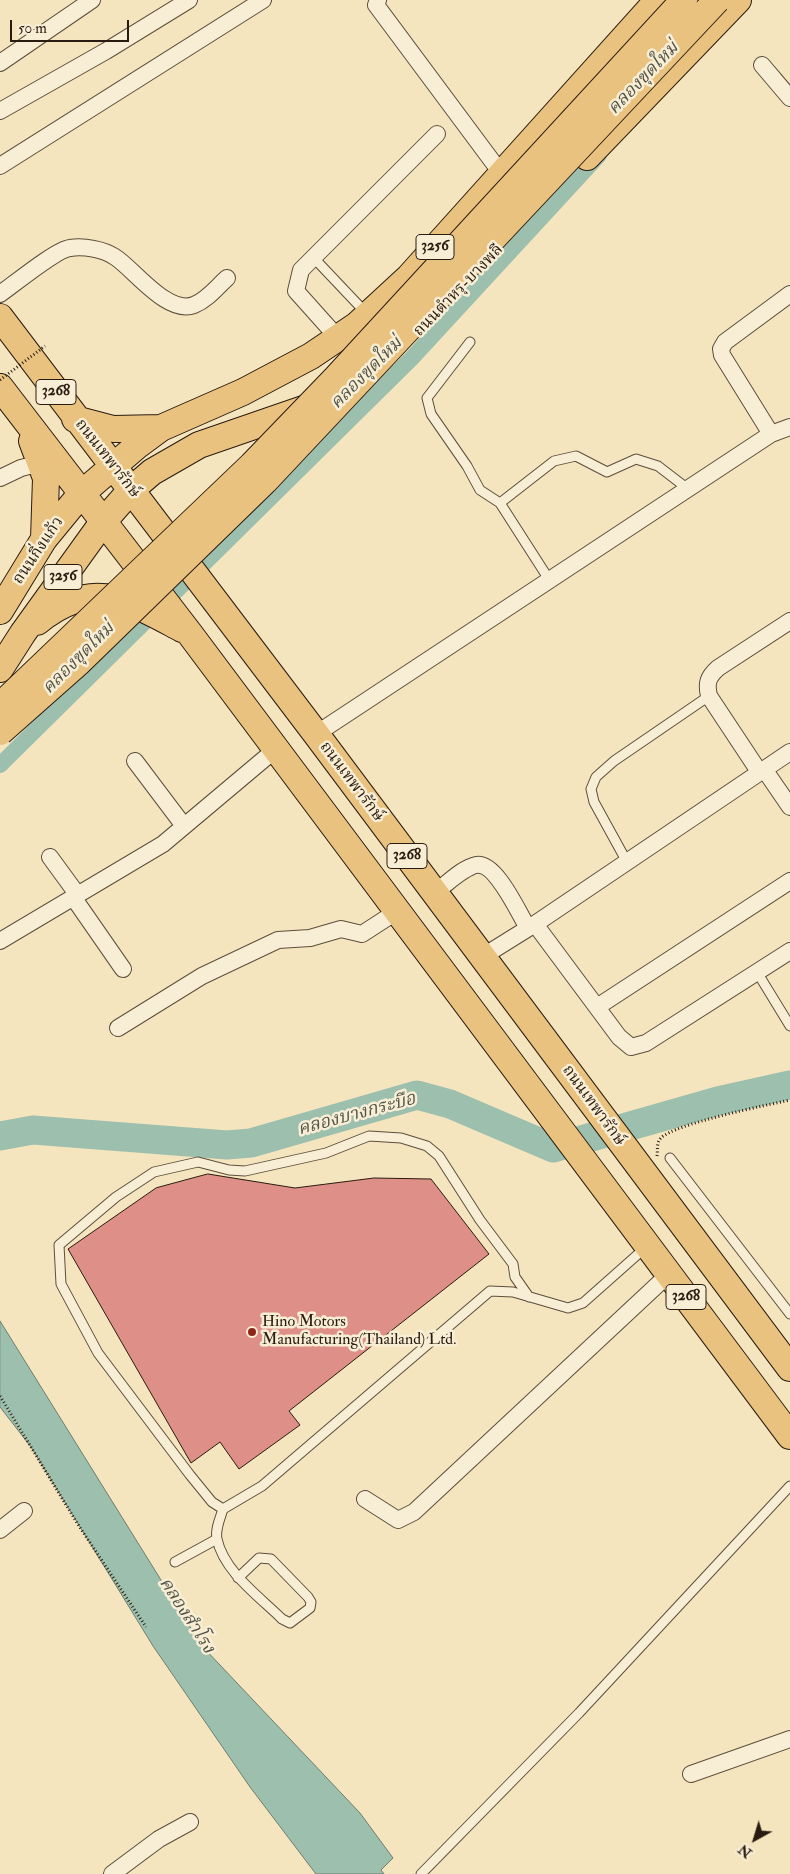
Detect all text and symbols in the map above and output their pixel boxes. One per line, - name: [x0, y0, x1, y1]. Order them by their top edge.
- scale bar: [12, 10, 131, 42]
- text: 50 m: [18, 19, 47, 38]
- water label: คลองขุดใหม่: [604, 38, 684, 120]
- road number: 3256: [416, 234, 454, 260]
- street label: ถนนตำหรุ-บางพลี: [410, 241, 508, 341]
- water label: คลองขุดใหม่: [327, 334, 407, 414]
- road number: 3268: [36, 380, 76, 404]
- street label: ถนนเทพารักษ์: [70, 416, 144, 502]
- street label: ถนนกิ่งแก้ว: [9, 514, 69, 588]
- road number: 3256: [44, 564, 82, 590]
- water label: คลองขุดใหม่: [39, 619, 119, 699]
- street label: ถนนเทพารักษ์: [315, 738, 387, 826]
- road number: 3268: [387, 844, 427, 868]
- street label: ถนนเทพารักษ์: [557, 1062, 629, 1150]
- water label: คลองบางกระบือ: [296, 1089, 418, 1141]
- road number: 3268: [666, 1284, 706, 1310]
- place label: Hino Motors Manufacturing(Thailand) Ltd.: [262, 1313, 456, 1351]
- marker: Hino Motors Manufacturing(Thailand) Ltd.: [246, 1326, 258, 1338]
- water label: คลองสำโรง: [153, 1574, 219, 1658]
- north arrow: [730, 1814, 780, 1864]
- text: N: [735, 1840, 755, 1862]

